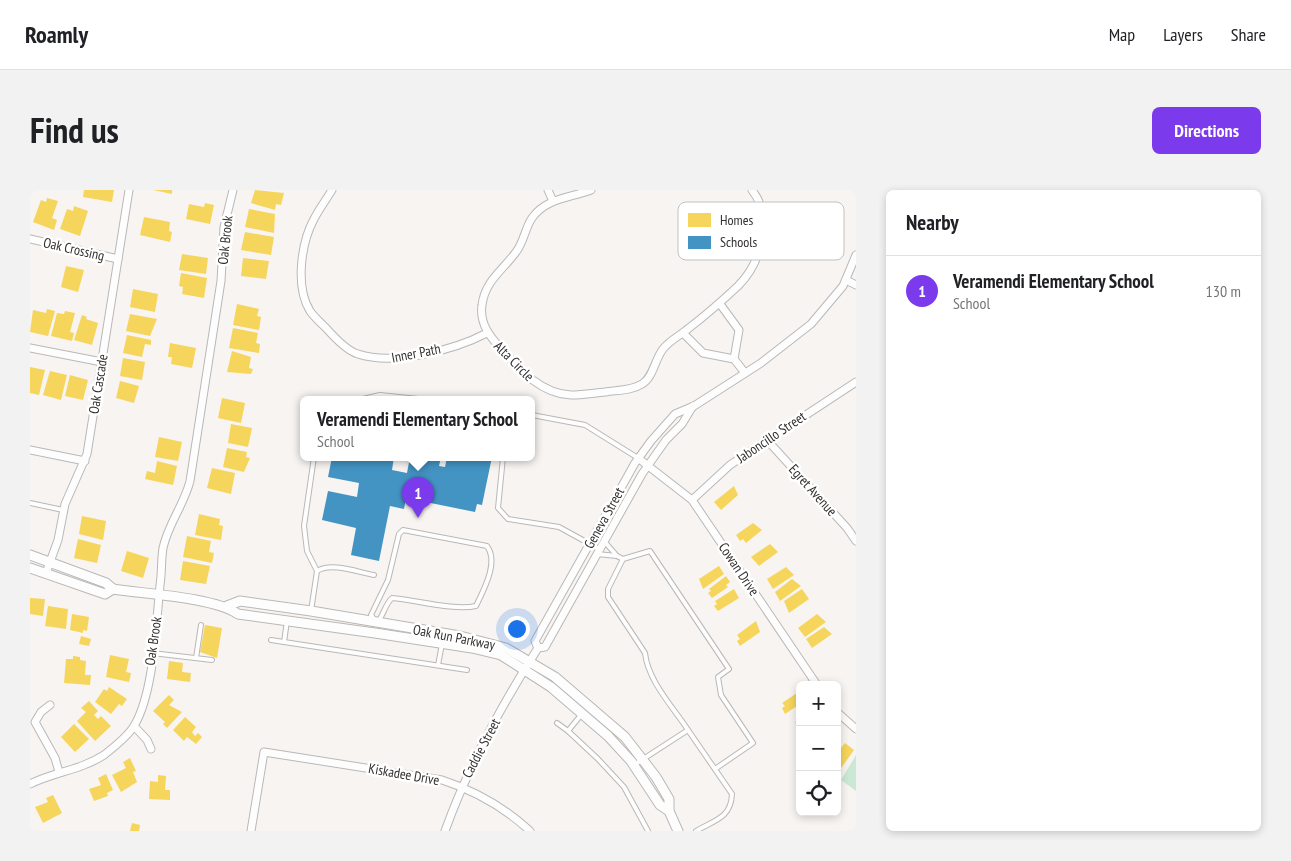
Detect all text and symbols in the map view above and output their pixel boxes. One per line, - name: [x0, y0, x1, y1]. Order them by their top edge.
- text: Roamly: [25, 19, 88, 50]
- text: Map: [1109, 23, 1135, 46]
- text: Layers: [1163, 23, 1203, 46]
- text: Share: [1231, 23, 1266, 46]
- text: Find us: [30, 107, 119, 153]
- button: Directions: [1152, 107, 1261, 154]
- legend: [678, 202, 844, 260]
- text: Nearby: [906, 209, 959, 236]
- text: Homes: [720, 211, 753, 229]
- street label: Oak Brook: [213, 214, 237, 265]
- street label: Oak Crossing: [42, 233, 106, 265]
- text: Schools: [720, 233, 757, 251]
- text: Veramendi Elementary School: [953, 269, 1154, 293]
- text: 1: [918, 281, 926, 301]
- text: 130 m: [1206, 281, 1241, 301]
- text: School: [953, 293, 990, 313]
- street label: Alta Circle: [490, 337, 538, 385]
- street label: Inner Path: [390, 339, 442, 367]
- street label: Oak Cascade: [84, 353, 112, 415]
- popup: [300, 396, 535, 461]
- text: Veramendi Elementary School: [317, 407, 518, 431]
- street label: Jaboncillo Street: [732, 407, 809, 467]
- text: School: [317, 431, 354, 451]
- street label: Egret Avenue: [785, 460, 841, 520]
- pin: 1: [402, 477, 434, 518]
- street label: Geneva Street: [580, 484, 628, 552]
- street label: Cowan Drive: [715, 539, 763, 599]
- street label: Oak Brook: [141, 615, 165, 667]
- your location: [504, 616, 530, 642]
- street label: Oak Run Parkway: [411, 620, 497, 654]
- map controls: [796, 681, 841, 816]
- button: +: [796, 681, 841, 726]
- street label: Caddie Street: [458, 715, 504, 781]
- button: −: [796, 726, 841, 771]
- street label: Kiskadee Drive: [367, 759, 441, 789]
- button: locate: [796, 771, 841, 816]

